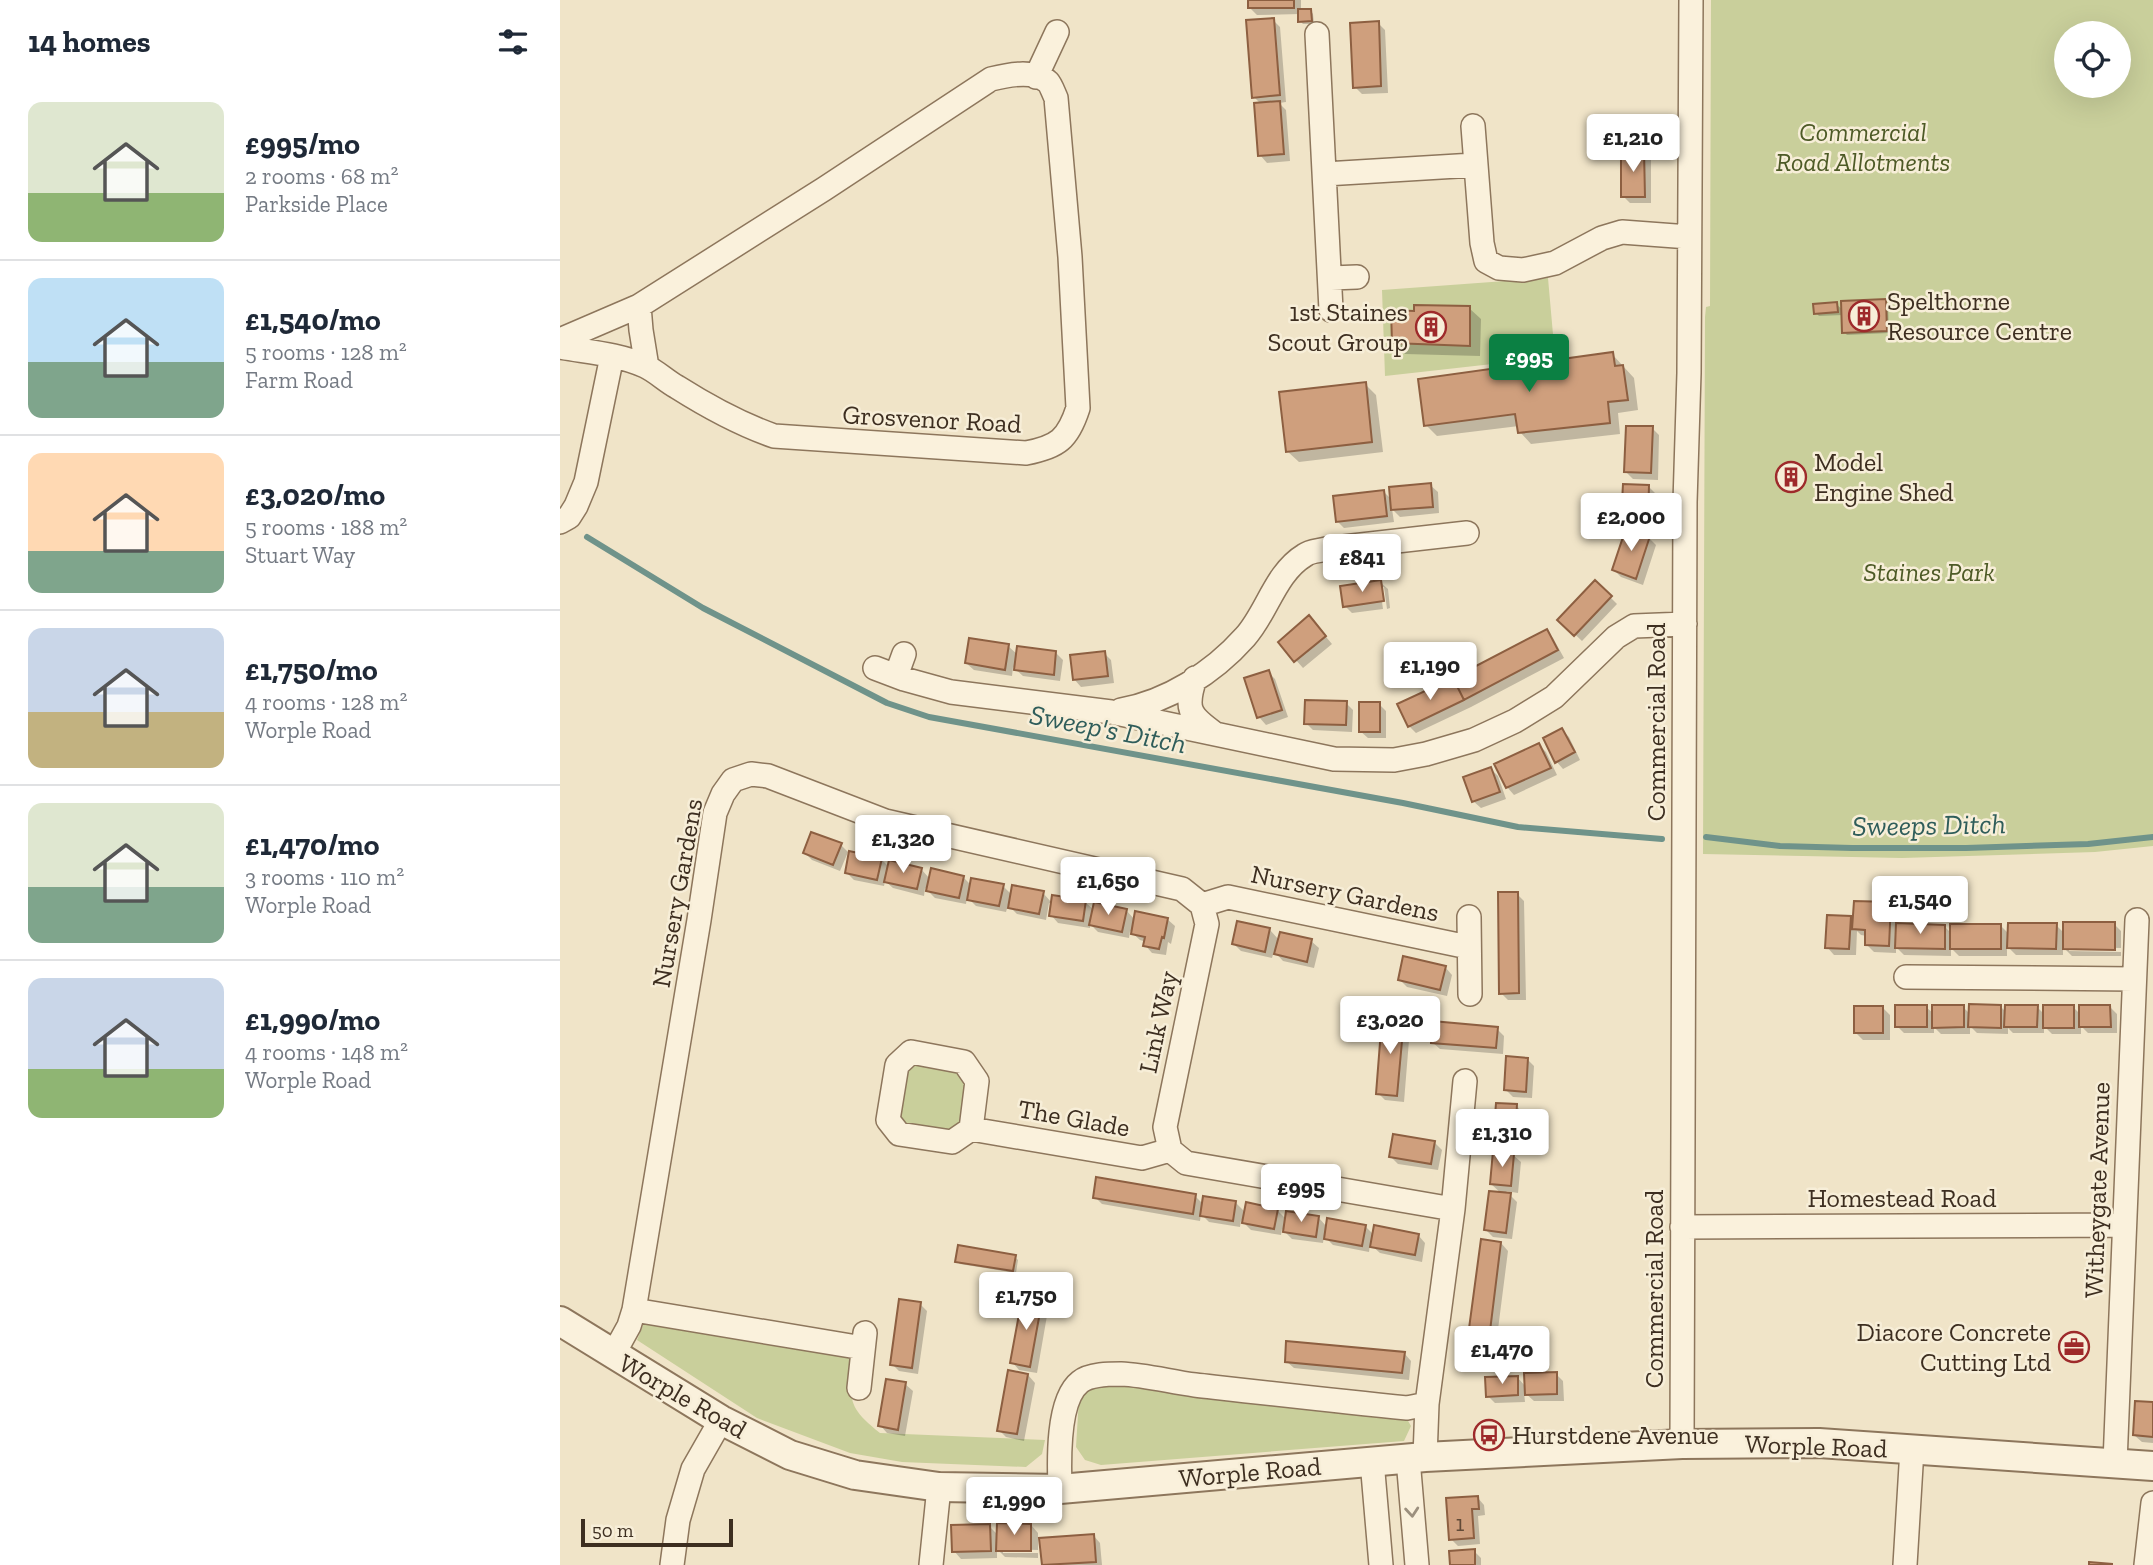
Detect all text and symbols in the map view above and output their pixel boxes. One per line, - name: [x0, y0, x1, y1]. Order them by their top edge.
- map controls: [2054, 21, 2131, 98]
- button: locate: [2054, 21, 2131, 98]
- icon: filters: [494, 23, 532, 61]
- text: 14 homes: [28, 24, 151, 60]
- pin: £1,210: [1576, 114, 1690, 174]
- park label: Commercial Road Allotments: [1776, 116, 1950, 178]
- text: £1,210: [1603, 123, 1663, 151]
- text: £995/mo: [245, 126, 360, 162]
- icon: home: [84, 130, 168, 214]
- text: 2 rooms · 68 m²: [245, 162, 398, 190]
- text: Parkside Place: [245, 190, 388, 218]
- place label: Spelthorne Resource Centre: [1887, 285, 2072, 347]
- place label: 1st Staines Scout Group: [1268, 296, 1408, 358]
- building icon: Spelthorne Resource Centre: [1847, 299, 1881, 333]
- text: £1,540/mo: [245, 302, 381, 338]
- icon: home: [84, 306, 168, 390]
- building icon: 1st Staines Scout Group: [1414, 310, 1448, 344]
- pin: £995: [1488, 334, 1570, 394]
- text: 5 rooms · 128 m²: [245, 338, 407, 366]
- text: £995: [1505, 343, 1553, 371]
- text: Farm Road: [245, 366, 353, 394]
- street label: Grosvenor Road: [842, 398, 1022, 440]
- place label: Model Engine Shed: [1814, 446, 1954, 508]
- building icon: Model Engine Shed: [1774, 460, 1808, 494]
- text: £3,020/mo: [245, 477, 385, 513]
- icon: home: [84, 481, 168, 565]
- pin: £2,000: [1574, 494, 1688, 553]
- text: £2,000: [1597, 502, 1665, 530]
- text: 5 rooms · 188 m²: [245, 513, 407, 541]
- pin: £841: [1321, 534, 1403, 594]
- text: Stuart Way: [245, 541, 355, 569]
- text: £841: [1339, 543, 1385, 571]
- park label: Staines Park: [1863, 556, 1995, 588]
- street label: Commercial Road: [1640, 623, 1672, 821]
- pin: £1,190: [1373, 642, 1487, 702]
- text: £1,190: [1400, 651, 1460, 679]
- text: £1,750/mo: [245, 652, 378, 688]
- icon: home: [84, 656, 168, 740]
- text: 4 rooms · 128 m²: [245, 688, 407, 716]
- water label: Sweep's Ditch: [1027, 698, 1189, 760]
- text: Worple Road: [245, 716, 371, 744]
- street label: Nursery Gardens: [645, 796, 709, 990]
- water label: Sweeps Ditch: [1852, 807, 2006, 843]
- pin: £1,320: [846, 816, 960, 875]
- text: £1,320: [871, 824, 935, 852]
- text: £1,470/mo: [245, 827, 379, 863]
- icon: home: [84, 831, 168, 915]
- street label: Nursery Gardens: [1248, 857, 1442, 929]
- pin: £1,650: [1051, 858, 1165, 917]
- text: 3 rooms · 110 m²: [245, 863, 404, 891]
- text: £1,650: [1076, 866, 1140, 894]
- pin: £1,540: [1863, 876, 1977, 936]
- text: £1,540: [1888, 885, 1952, 913]
- text: Worple Road: [245, 891, 371, 919]
- street label: Link Way: [1132, 967, 1185, 1076]
- pin: £3,020: [1333, 996, 1447, 1056]
- text: £1,990/mo: [245, 1002, 380, 1038]
- text: £3,020: [1356, 1005, 1424, 1033]
- icon: home: [84, 1006, 168, 1090]
- text: 4 rooms · 148 m²: [245, 1038, 408, 1066]
- text: Worple Road: [245, 1066, 371, 1094]
- street label: Witheygate Avenue: [2077, 1081, 2117, 1299]
- street label: The Glade: [1016, 1092, 1132, 1144]
- pin: £1,310: [1445, 1110, 1559, 1169]
- text: £1,310: [1472, 1118, 1532, 1146]
- pin: £995: [1260, 1164, 1342, 1224]
- text: £995: [1277, 1173, 1325, 1201]
- street label: Homestead Road: [1808, 1182, 1996, 1214]
- street label: Commercial Road: [1638, 1190, 1670, 1388]
- pin: £1,750: [969, 1272, 1083, 1332]
- text: £1,750: [995, 1281, 1057, 1309]
- place label: Diacore Concrete Cutting Ltd: [1856, 1316, 2051, 1378]
- pin: £1,470: [1445, 1326, 1559, 1386]
- office icon: Diacore Concrete Cutting Ltd: [2057, 1330, 2091, 1364]
- text: £1,470: [1470, 1335, 1534, 1363]
- street label: Worple Road: [613, 1346, 753, 1446]
- bus stop icon: Hurstdene Avenue: [1472, 1418, 1506, 1452]
- place label: Hurstdene Avenue: [1512, 1419, 1719, 1451]
- street label: Worple Road: [1744, 1428, 1888, 1464]
- street label: Worple Road: [1178, 1450, 1322, 1494]
- pin: £1,990: [957, 1478, 1071, 1537]
- text: £1,990: [982, 1486, 1046, 1514]
- one-way arrow: [1404, 1507, 1419, 1518]
- house number: 1: [1456, 1509, 1465, 1537]
- scale bar: [581, 1516, 733, 1548]
- text: 50 m: [592, 1519, 633, 1542]

